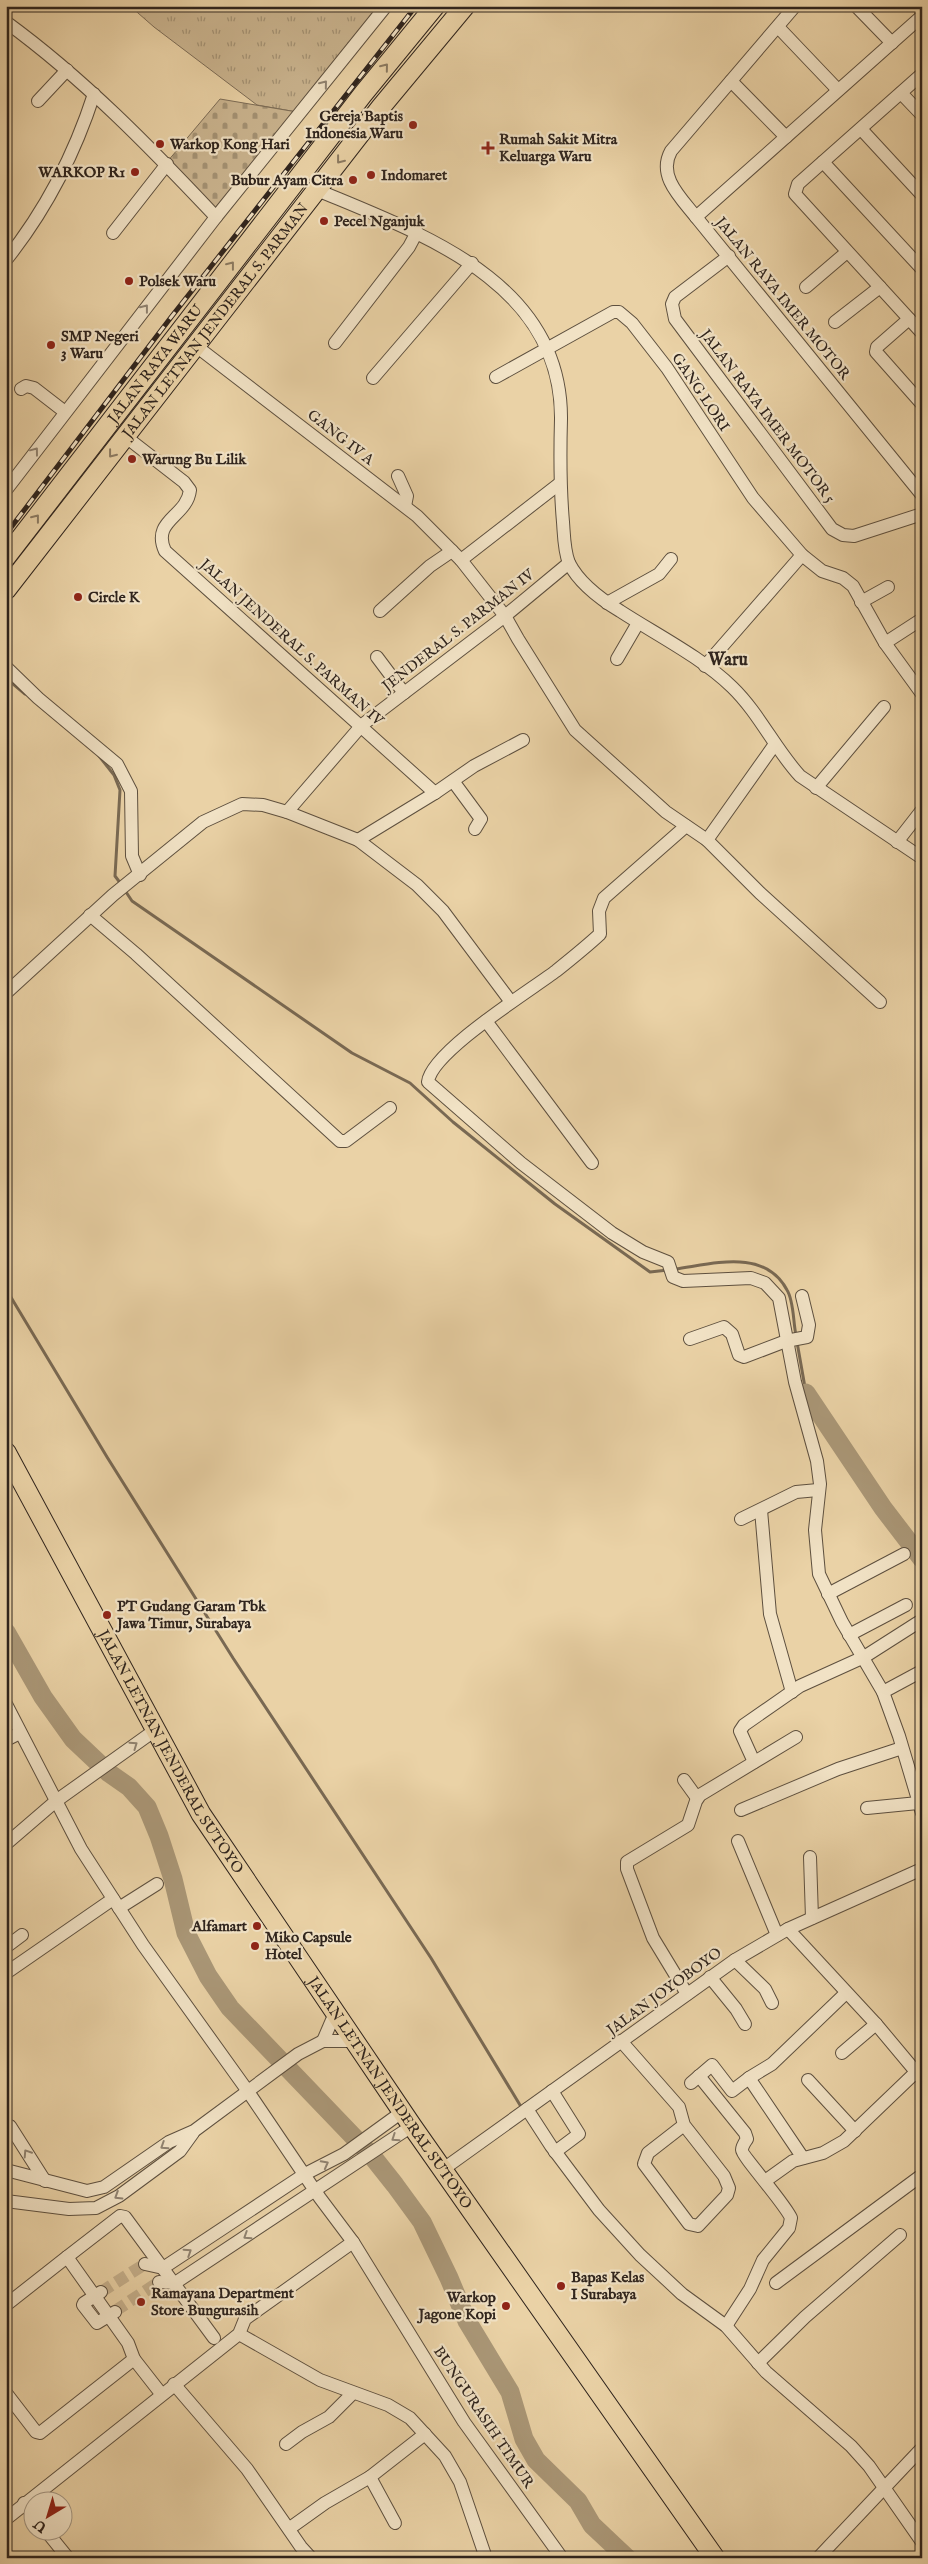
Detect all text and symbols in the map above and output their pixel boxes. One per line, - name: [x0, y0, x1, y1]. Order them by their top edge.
- one-way arrow: [379, 64, 388, 73]
- one-way arrow: [318, 81, 326, 90]
- place label: Gereja Baptis Indonesia Waru: [305, 107, 404, 143]
- marker: Gereja Baptis Indonesia Waru: [407, 119, 419, 131]
- place label: Rumah Sakit Mitra Keluarga Waru: [499, 130, 618, 166]
- place label: Warkop Kong Hari: [169, 135, 290, 154]
- marker: Warkop Kong Hari: [154, 138, 166, 150]
- marker: Rumah Sakit Mitra Keluarga Waru: [481, 141, 495, 155]
- one-way arrow: [338, 154, 346, 163]
- place label: WARKOP R1: [37, 163, 125, 182]
- marker: WARKOP R1: [129, 166, 141, 178]
- place label: Indomaret: [381, 166, 448, 185]
- marker: Indomaret: [365, 169, 377, 181]
- place label: Bubur Ayam Citra: [231, 171, 344, 190]
- marker: Bubur Ayam Citra: [347, 174, 359, 186]
- street label: JALAN LETNAN JENDERAL S. PARMAN: [117, 200, 313, 444]
- place label: Pecel Nganjuk: [334, 212, 426, 231]
- street label: JALAN RAYA IMER MOTOR: [710, 212, 855, 384]
- marker: Pecel Nganjuk: [318, 215, 330, 227]
- one-way arrow: [226, 262, 234, 271]
- place label: Polsek Waru: [139, 272, 216, 291]
- marker: Polsek Waru: [123, 275, 135, 287]
- street label: JALAN RAYA WARU: [102, 301, 207, 429]
- one-way arrow: [140, 305, 148, 314]
- street label: JALAN RAYA IMER MOTOR 5: [695, 324, 840, 507]
- place label: SMP Negeri 3 Waru: [61, 327, 139, 363]
- marker: SMP Negeri 3 Waru: [45, 339, 57, 351]
- street label: GANG LORI: [667, 349, 734, 436]
- street label: GANG IV A: [303, 405, 379, 470]
- one-way arrow: [30, 448, 38, 457]
- one-way arrow: [109, 448, 118, 458]
- place label: Warung Bu Lilik: [141, 450, 247, 469]
- marker: Warung Bu Lilik: [126, 453, 138, 465]
- one-way arrow: [30, 514, 39, 524]
- street label: JALAN JENDERAL S. PARMAN IV: [194, 553, 388, 731]
- street label: JENDERAL S. PARMAN IV: [377, 564, 539, 697]
- place label: Circle K: [88, 588, 141, 607]
- marker: Circle K: [72, 591, 84, 603]
- district label: Waru: [707, 649, 749, 672]
- place label: PT Gudang Garam Tbk Jawa Timur, Surabaya: [115, 1597, 267, 1633]
- marker: PT Gudang Garam Tbk Jawa Timur, Surabaya: [101, 1609, 113, 1621]
- street label: JALAN LETNAN JENDERAL SUTOYO: [93, 1625, 247, 1877]
- one-way arrow: [129, 1742, 138, 1751]
- place label: Alfamart: [191, 1917, 248, 1936]
- marker: Alfamart: [251, 1920, 263, 1932]
- place label: Miko Capsule Hotel: [265, 1928, 352, 1964]
- marker: Miko Capsule Hotel: [249, 1940, 261, 1952]
- street label: JALAN JOYOBOYO: [601, 1943, 726, 2041]
- street label: JALAN LETNAN JENDERAL SUTOYO: [303, 1971, 476, 2213]
- one-way arrow: [392, 2131, 401, 2141]
- one-way arrow: [160, 2140, 170, 2149]
- one-way arrow: [24, 2150, 34, 2159]
- one-way arrow: [319, 2160, 328, 2170]
- one-way arrow: [115, 2190, 124, 2199]
- one-way arrow: [244, 2229, 253, 2239]
- one-way arrow: [183, 2249, 192, 2258]
- place label: Bapas Kelas I Surabaya: [571, 2268, 645, 2304]
- marker: Bapas Kelas I Surabaya: [555, 2280, 567, 2292]
- place label: Ramayana Department Store Bungurasih: [151, 2284, 295, 2320]
- place label: Warkop Jagone Kopi: [417, 2288, 496, 2324]
- marker: Ramayana Department Store Bungurasih: [135, 2296, 147, 2308]
- marker: Warkop Jagone Kopi: [500, 2300, 512, 2312]
- street label: BUNGURASIH TIMUR: [429, 2343, 538, 2492]
- north arrow: [22, 2492, 72, 2542]
- text: U: [29, 2514, 52, 2537]

